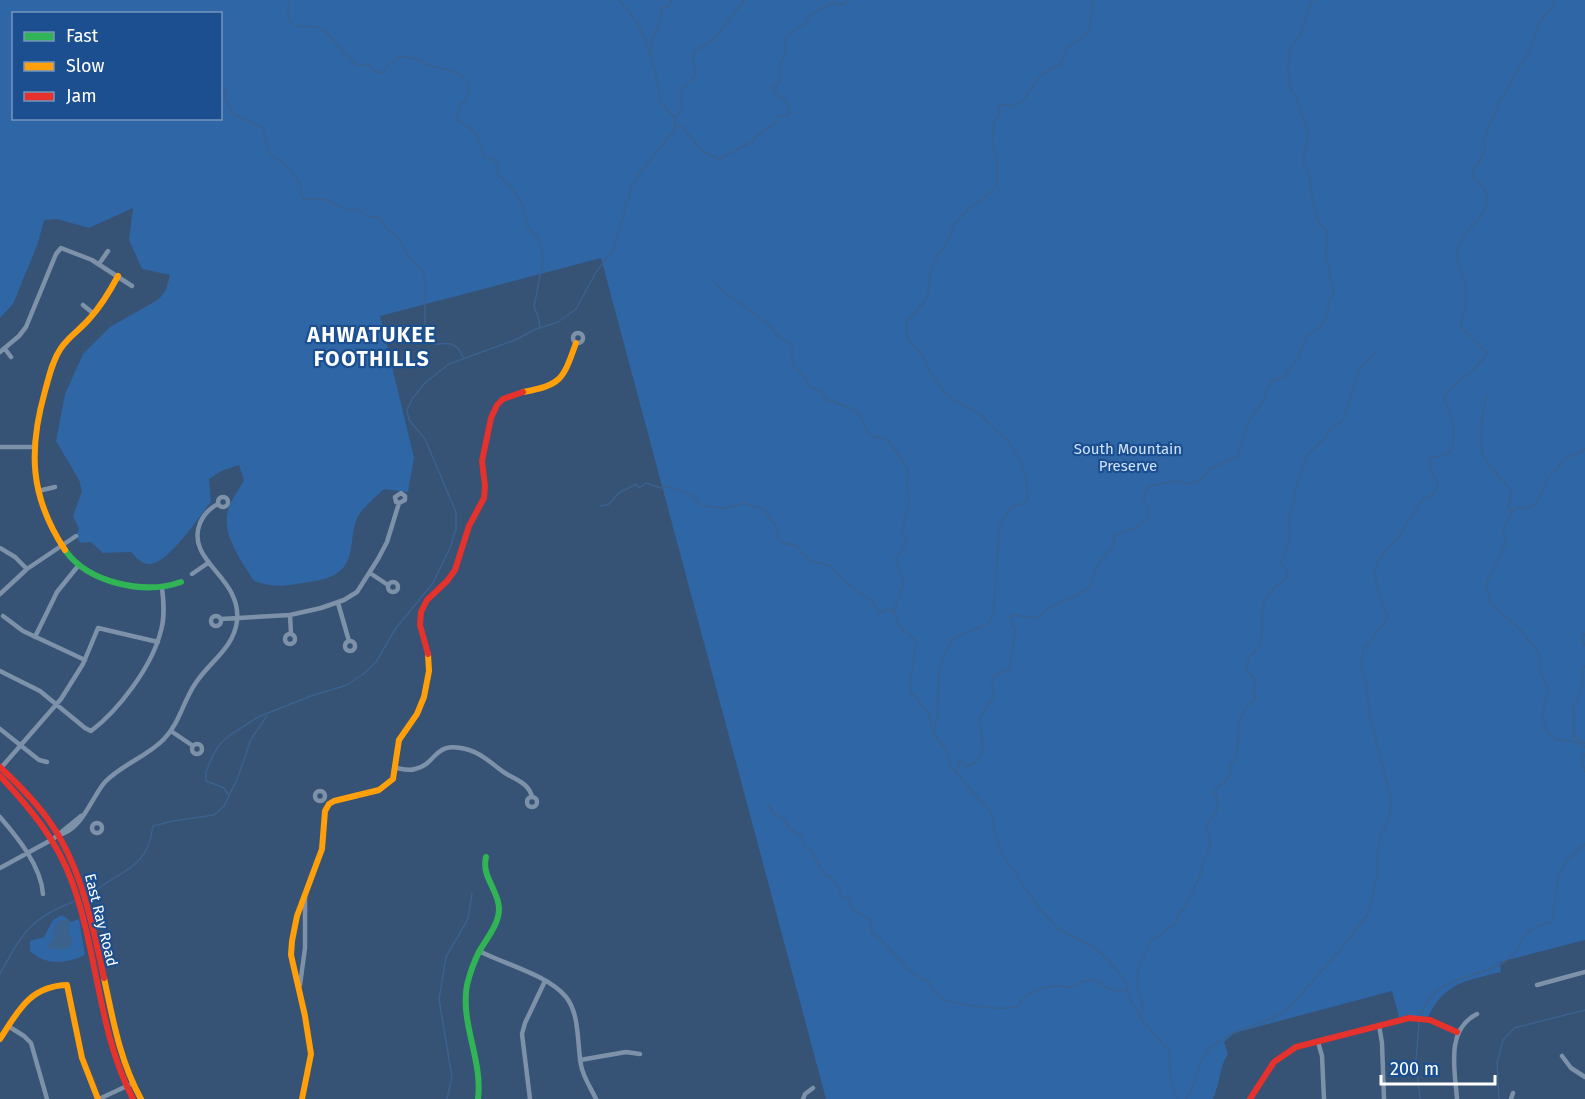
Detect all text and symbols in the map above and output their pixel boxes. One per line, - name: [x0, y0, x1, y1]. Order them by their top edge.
- legend: [12, 12, 222, 120]
- text: Fast: [66, 25, 99, 47]
- text: Slow: [66, 55, 105, 77]
- text: Jam: [66, 85, 97, 107]
- district label: AHWATUKEE FOOTHILLS: [306, 322, 437, 372]
- park label: South Mountain Preserve: [1074, 440, 1182, 475]
- street label: East Ray Road: [81, 872, 121, 968]
- scale bar: [1381, 1048, 1495, 1086]
- text: 200 m: [1390, 1058, 1439, 1080]

